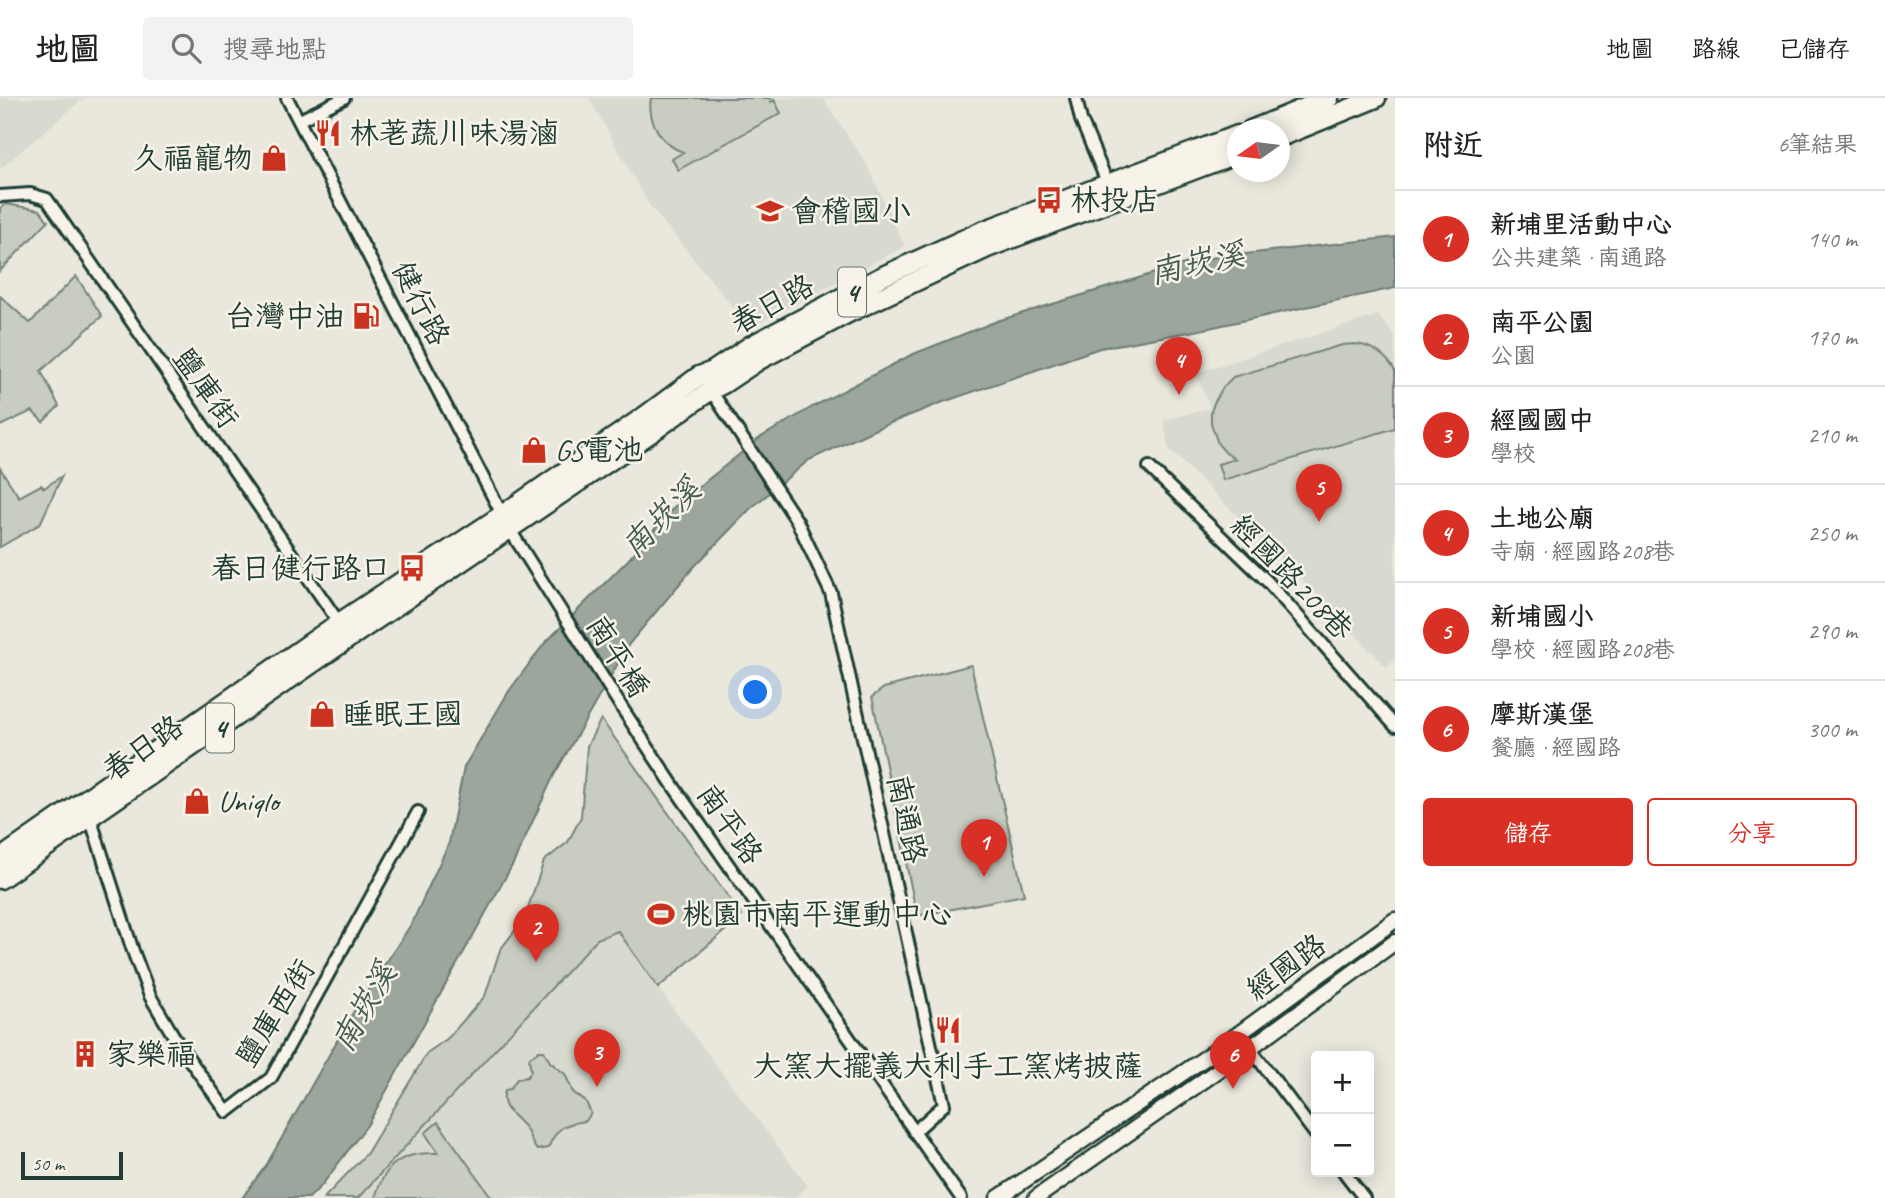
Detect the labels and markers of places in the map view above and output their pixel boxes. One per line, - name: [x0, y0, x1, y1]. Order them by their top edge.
- place label: 林荖蔬川味湯滷: [349, 114, 559, 152]
- restaurant icon: 林荖蔬川味湯滷: [313, 118, 343, 148]
- place label: 久福寵物: [133, 139, 253, 177]
- shop icon: 久福寵物: [259, 143, 289, 173]
- place label: 林投店: [1070, 181, 1160, 219]
- bus stop icon: 林投店: [1034, 185, 1064, 215]
- place label: 會稽國小: [791, 192, 911, 230]
- school or university icon: 會稽國小: [755, 196, 785, 226]
- place label: 台灣中油: [225, 297, 345, 335]
- fuel station icon: 台灣中油: [351, 301, 381, 331]
- pin: 4: [1156, 337, 1202, 395]
- place label: GS電池: [555, 431, 644, 469]
- shop icon: GS電池: [519, 435, 549, 465]
- pin: 5: [1296, 464, 1342, 522]
- place label: 春日健行路口: [211, 549, 391, 587]
- bus stop icon: 春日健行路口: [397, 553, 427, 583]
- place label: 睡眠王國: [343, 695, 463, 733]
- shop icon: 睡眠王國: [307, 699, 337, 729]
- place label: Uniqlo: [218, 782, 282, 820]
- shop icon: Uniqlo: [182, 786, 212, 816]
- pin: 1: [961, 819, 1007, 877]
- place label: 桃園市南平運動中心: [682, 895, 952, 933]
- sports icon: 桃園市南平運動中心: [646, 899, 676, 929]
- pin: 2: [513, 904, 559, 962]
- restaurant icon: 大窯大擺義大利手工窯烤披薩: [933, 1015, 963, 1045]
- pin: 3: [574, 1029, 620, 1087]
- pin: 6: [1210, 1031, 1256, 1089]
- place label: 家樂福: [106, 1035, 196, 1073]
- building icon: 家樂福: [70, 1039, 100, 1069]
- place label: 大窯大擺義大利手工窯烤披薩: [753, 1047, 1143, 1085]

